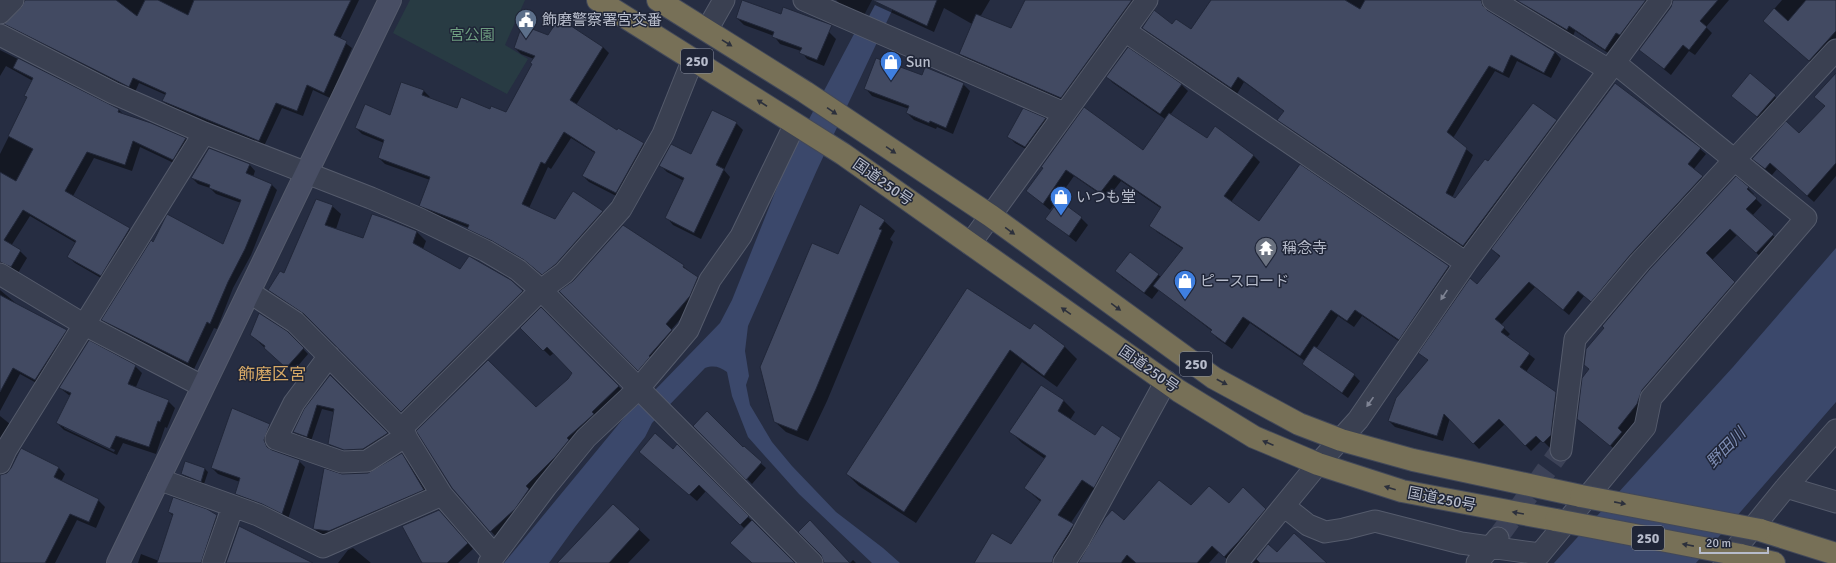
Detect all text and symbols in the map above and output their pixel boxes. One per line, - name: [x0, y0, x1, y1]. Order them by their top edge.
- public building icon: 飾磨警察署宮交番: [513, 7, 539, 40]
- place label: 飾磨警察署宮交番: [542, 11, 662, 29]
- park label: 宮公園: [449, 26, 495, 44]
- one-way arrow: [722, 39, 732, 47]
- road number: 250: [681, 49, 713, 73]
- shop icon: Sun: [878, 49, 904, 82]
- place label: Sun: [906, 53, 931, 71]
- one-way arrow: [757, 99, 767, 107]
- one-way arrow: [826, 107, 837, 115]
- one-way arrow: [886, 146, 896, 154]
- street label: 国道250号: [849, 155, 917, 209]
- shop icon: いつも堂: [1048, 184, 1074, 217]
- place label: いつも堂: [1076, 188, 1136, 206]
- one-way arrow: [1005, 227, 1016, 235]
- temple icon: 稱念寺: [1253, 235, 1279, 268]
- place label: 稱念寺: [1282, 239, 1327, 257]
- shop icon: ピースロード: [1172, 268, 1198, 301]
- place label: ピースロード: [1200, 272, 1289, 290]
- one-way arrow: [1440, 290, 1448, 301]
- one-way arrow: [1111, 303, 1121, 311]
- one-way arrow: [1061, 307, 1071, 315]
- street label: 国道250号: [1115, 342, 1183, 396]
- road number: 250: [1180, 352, 1212, 376]
- district label: 飾磨区宮: [238, 364, 306, 385]
- one-way arrow: [1216, 379, 1228, 385]
- one-way arrow: [1366, 397, 1374, 408]
- water label: 野田川: [1702, 422, 1751, 472]
- one-way arrow: [1263, 440, 1274, 446]
- street label: 国道250号: [1406, 484, 1478, 514]
- one-way arrow: [1384, 485, 1396, 491]
- one-way arrow: [1614, 500, 1626, 506]
- one-way arrow: [1511, 510, 1524, 516]
- road number: 250: [1632, 526, 1664, 550]
- scale bar: [1700, 529, 1768, 555]
- text: 20 m: [1706, 536, 1731, 551]
- one-way arrow: [1682, 542, 1694, 548]

